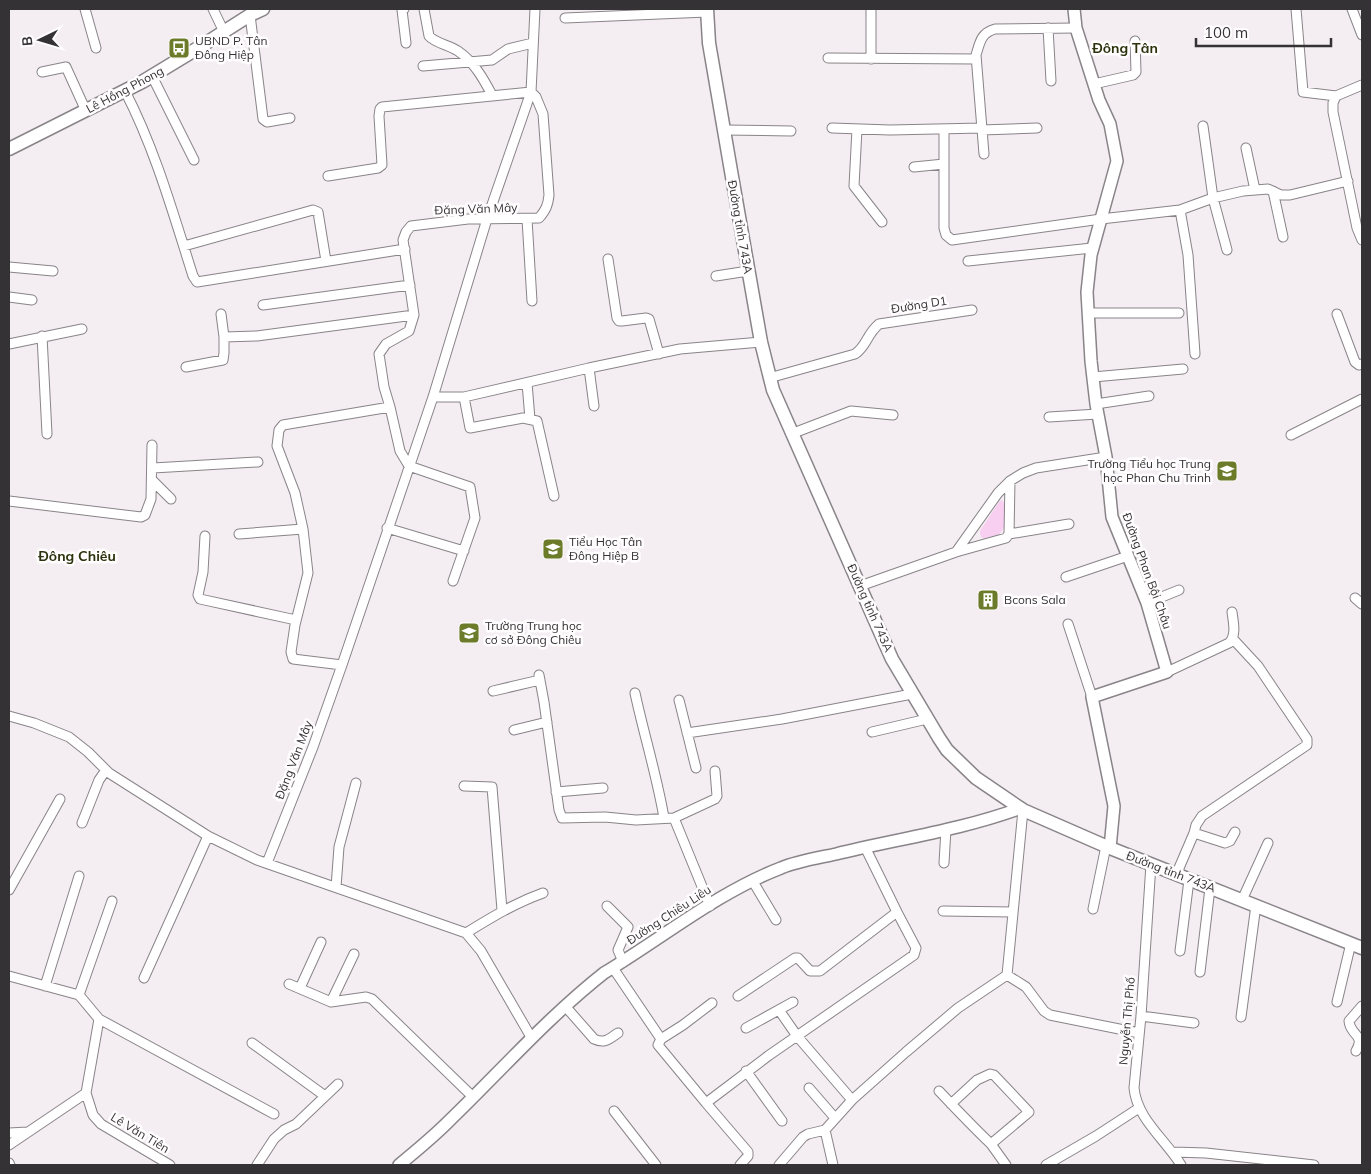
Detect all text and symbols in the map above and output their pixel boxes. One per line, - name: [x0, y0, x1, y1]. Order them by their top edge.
- north arrow: [15, 15, 65, 65]
- scale bar: [1196, 15, 1331, 47]
- text: 100 m: [1204, 23, 1248, 42]
- place label: UBND P. Tân Đông Hiệp: [195, 33, 268, 62]
- text: B: [18, 35, 36, 47]
- bus stop icon: UBND P. Tân Đông Hiệp: [167, 36, 191, 60]
- district label: Đông Tân: [1091, 39, 1158, 57]
- street label: Lê Hồng Phong: [83, 63, 166, 116]
- street label: Đường tỉnh 743A: [725, 179, 756, 275]
- street label: Đặng Văn Mây: [434, 200, 518, 217]
- street label: Đường D1: [890, 293, 948, 316]
- place label: Trường Tiểu học Trung học Phan Chu Trinh: [1088, 456, 1211, 485]
- school or university icon: Trường Tiểu học Trung học Phan Chu Trinh: [1215, 459, 1239, 483]
- street label: Đường Phan Bội Châu: [1119, 511, 1176, 631]
- place label: Tiểu Học Tân Đông Hiệp B: [569, 534, 642, 563]
- school or university icon: Tiểu Học Tân Đông Hiệp B: [541, 537, 565, 561]
- district label: Đông Chiêu: [37, 547, 116, 565]
- street label: Đường tỉnh 743A: [844, 561, 897, 654]
- building icon: Bcons Sala: [976, 588, 1000, 612]
- place label: Bcons Sala: [1004, 592, 1066, 607]
- place label: Trường Trung học cơ sở Đông Chiêu: [485, 618, 582, 647]
- school or university icon: Trường Trung học cơ sở Đông Chiêu: [457, 621, 481, 645]
- street label: Đặng Văn Mây: [272, 718, 316, 801]
- street label: Đường tỉnh 743A: [1124, 848, 1218, 896]
- street label: Đường Chiêu Liêu: [624, 882, 714, 947]
- street label: Nguyễn Thị Phố: [1115, 976, 1138, 1065]
- street label: Lê Văn Tiên: [108, 1109, 172, 1156]

